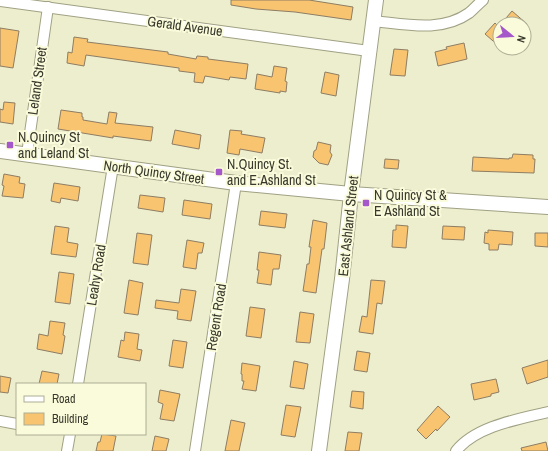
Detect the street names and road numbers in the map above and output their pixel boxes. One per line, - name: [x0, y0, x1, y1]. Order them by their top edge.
- street label: Gerald Avenue: [146, 12, 224, 40]
- street label: Leland Street: [23, 46, 51, 116]
- street label: North Quincy Street: [103, 156, 205, 188]
- street label: East Ashland Street: [334, 175, 362, 277]
- street label: Leahy Road: [82, 243, 110, 307]
- street label: Regent Road: [202, 282, 230, 352]

